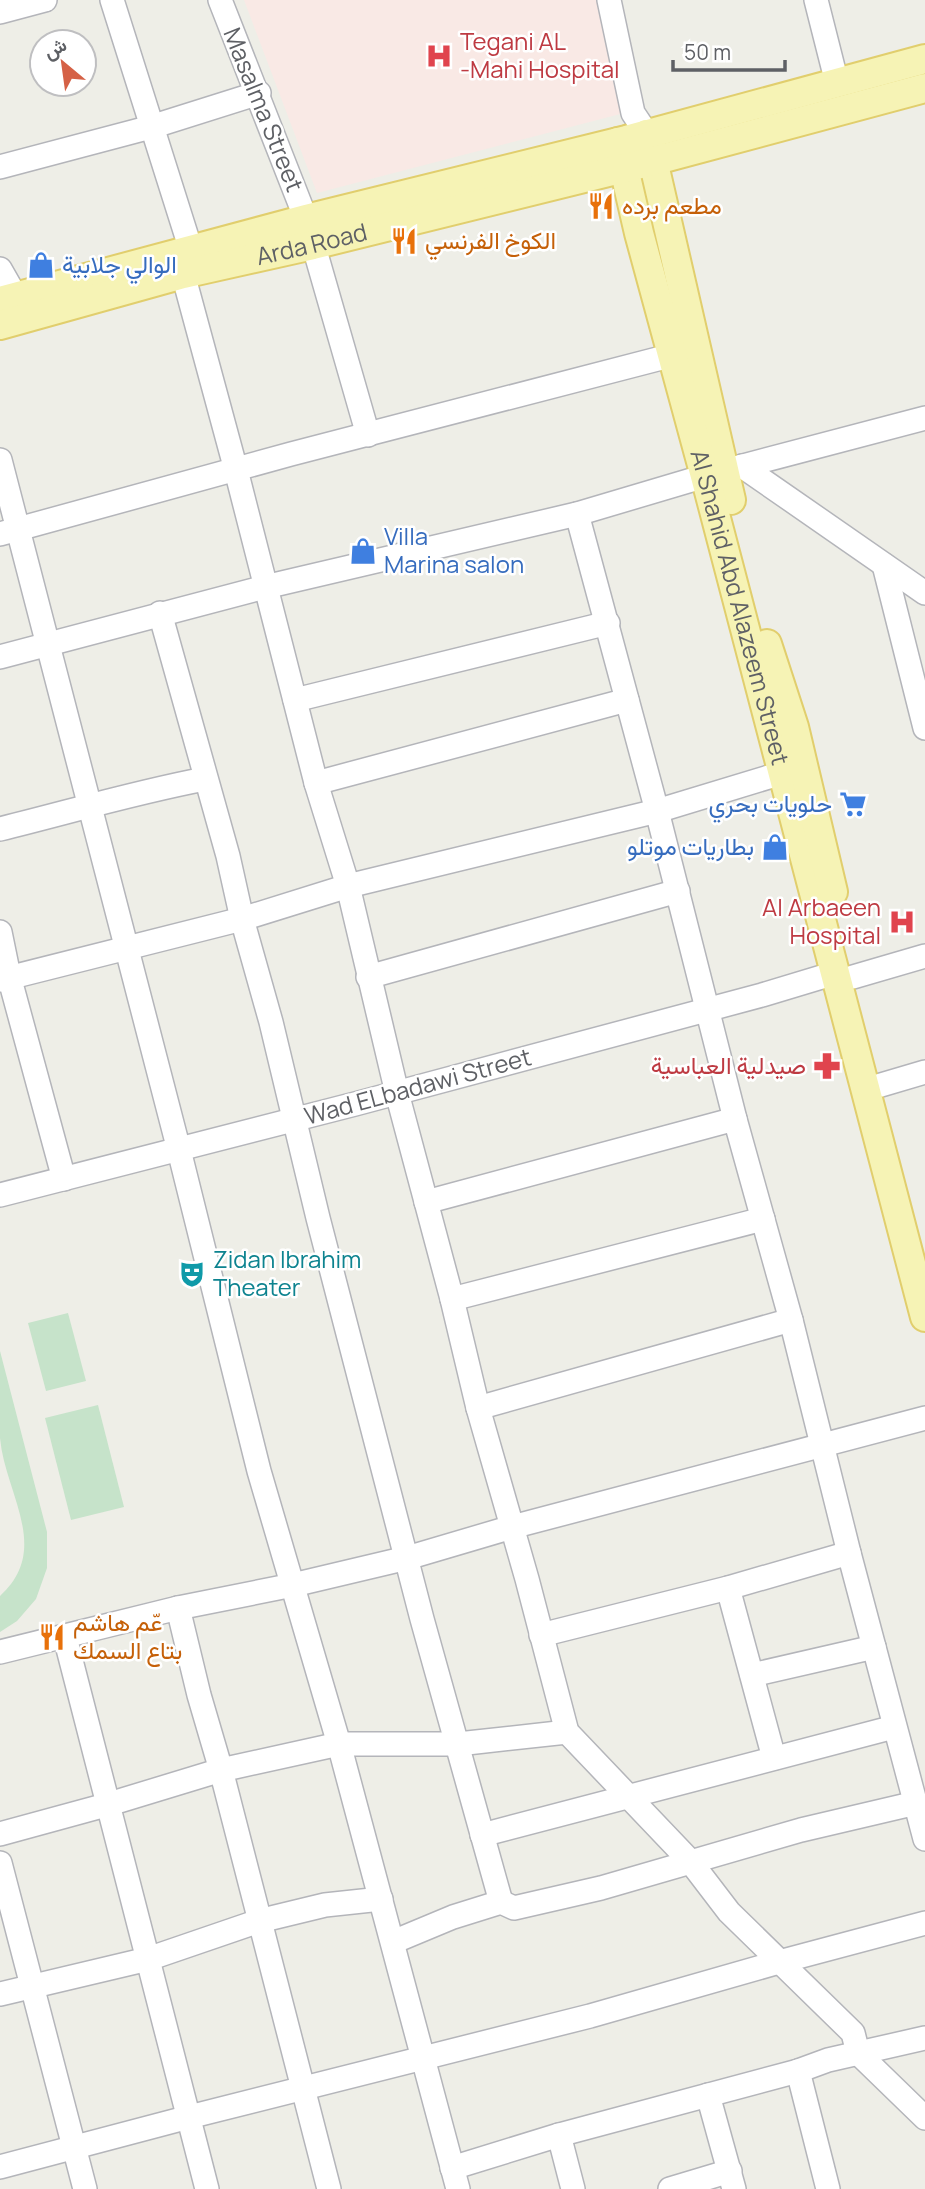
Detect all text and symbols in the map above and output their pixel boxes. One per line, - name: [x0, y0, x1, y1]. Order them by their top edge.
- street label: Masalma Street: [216, 23, 312, 196]
- place label: Tegani AL -Mahi Hospital: [460, 24, 620, 85]
- north arrow: [28, 28, 98, 98]
- scale bar: [673, 28, 785, 72]
- text: ش: [38, 31, 71, 65]
- text: 50 m: [684, 38, 731, 66]
- hospital icon: Tegani AL -Mahi Hospital: [424, 41, 454, 71]
- place label: مطعم برده: [622, 188, 722, 222]
- restaurant icon: مطعم برده: [586, 191, 616, 221]
- street label: Arda Road: [253, 214, 370, 272]
- place label: الكوخ الفرنسي: [425, 223, 556, 260]
- restaurant icon: الكوخ الفرنسي: [389, 226, 419, 256]
- place label: الوالي جلابية: [62, 247, 177, 284]
- shop icon: الوالي جلابية: [26, 250, 56, 280]
- street label: Al Shahid Abd Alazeem Street: [684, 446, 798, 768]
- place label: Villa Marina salon: [384, 519, 524, 580]
- shop icon: Villa Marina salon: [348, 536, 378, 566]
- place label: حلويات بحري: [708, 786, 832, 823]
- supermarket icon: حلويات بحري: [838, 789, 868, 819]
- place label: بطاريات موتلو: [627, 829, 754, 862]
- shop icon: بطاريات موتلو: [760, 832, 790, 862]
- place label: Al Arbaeen Hospital: [762, 890, 881, 951]
- hospital icon: Al Arbaeen Hospital: [887, 907, 917, 937]
- street label: Wad ELbadawi Street: [301, 1039, 535, 1132]
- place label: صيدلية العباسية: [651, 1048, 806, 1081]
- pharmacy icon: صيدلية العباسية: [812, 1051, 842, 1081]
- place label: Zidan Ibrahim Theater: [213, 1242, 361, 1303]
- theatre icon: Zidan Ibrahim Theater: [177, 1259, 207, 1289]
- place label: عّم هاشم بتاع السمك: [73, 1605, 182, 1667]
- restaurant icon: عّم هاشم بتاع السمك: [37, 1622, 67, 1652]

